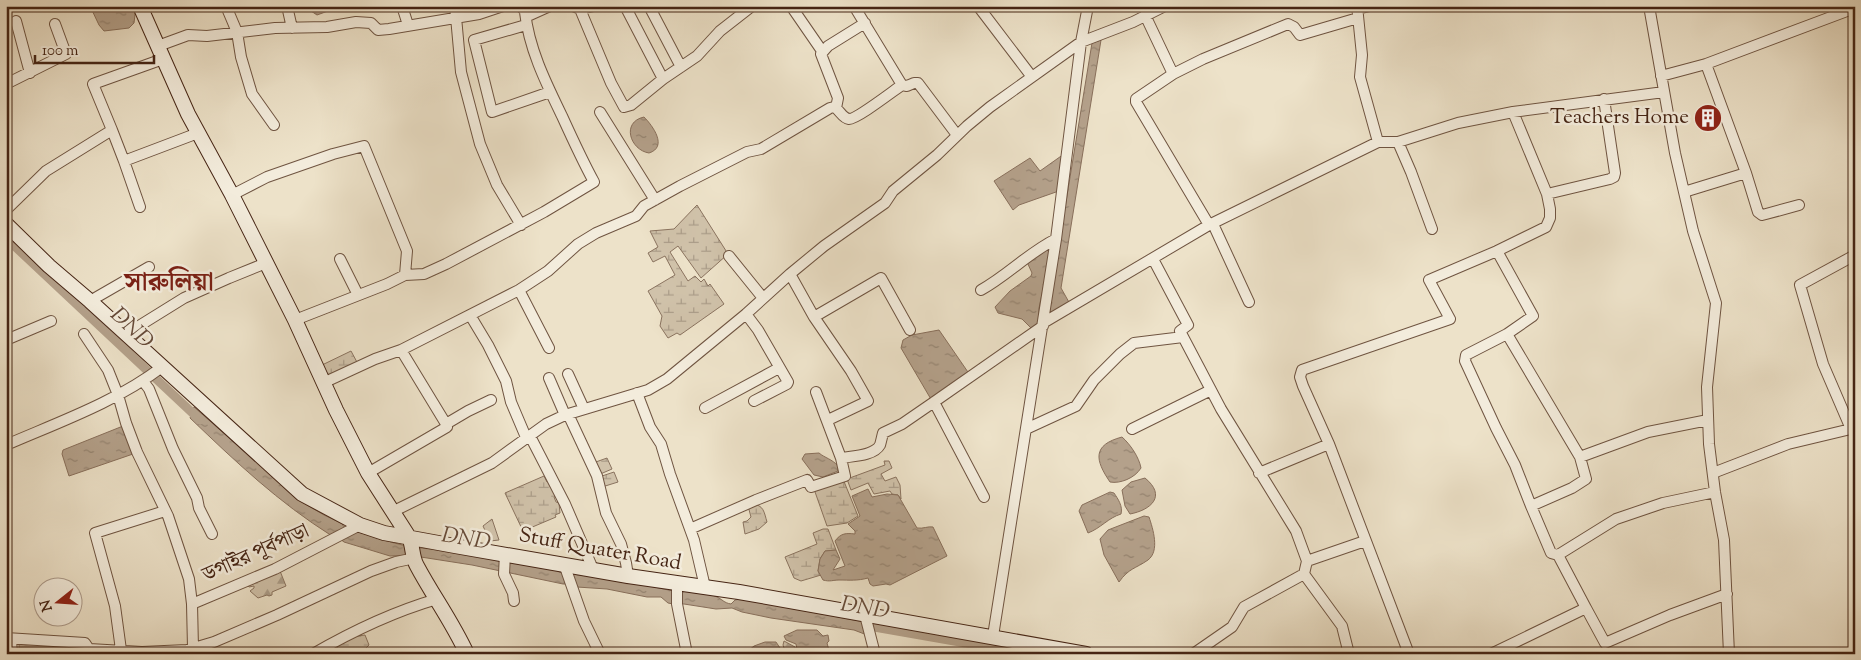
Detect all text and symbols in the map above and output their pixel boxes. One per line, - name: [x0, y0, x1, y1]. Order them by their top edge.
- scale bar: [35, 32, 154, 64]
- text: 100 m: [42, 41, 79, 62]
- place label: Teachers Home: [1550, 103, 1689, 133]
- building icon: Teachers Home: [1693, 103, 1723, 133]
- district label: সারুলিয়া: [123, 265, 214, 302]
- water label: DND: [102, 300, 160, 358]
- street label: ডগাইর পূর্বপাড়া: [197, 517, 314, 591]
- water label: DND: [439, 520, 493, 560]
- street label: Stuff Quater Road: [516, 521, 684, 579]
- north arrow: [32, 578, 82, 628]
- water label: DND: [838, 589, 892, 629]
- text: N: [36, 597, 59, 613]

